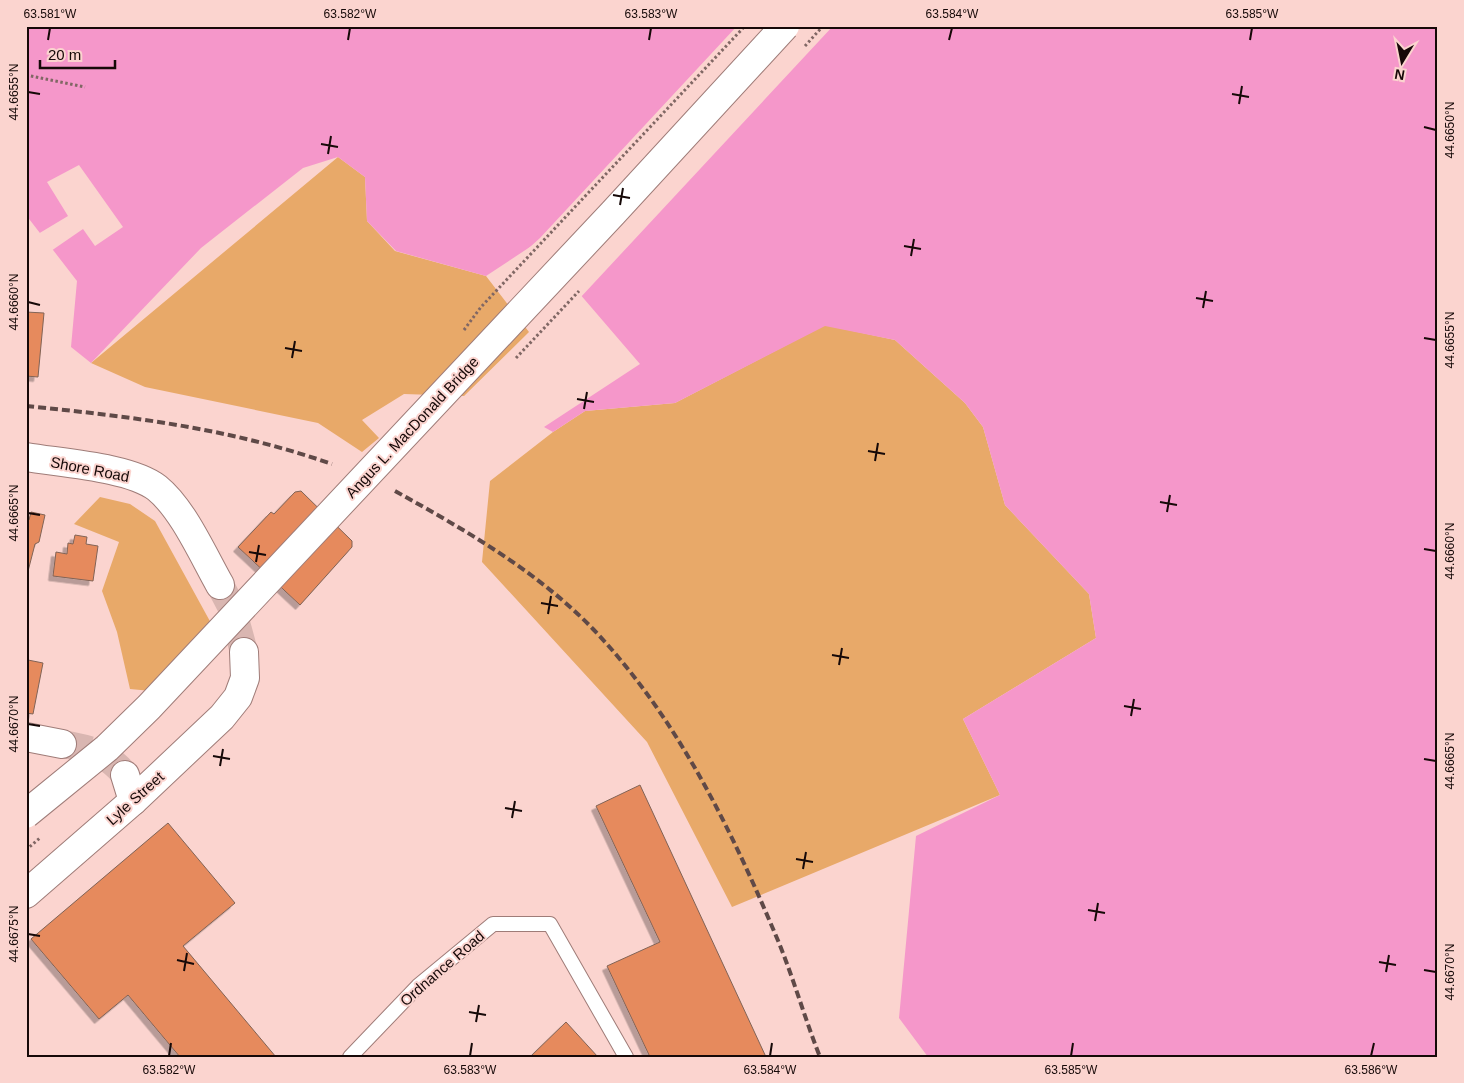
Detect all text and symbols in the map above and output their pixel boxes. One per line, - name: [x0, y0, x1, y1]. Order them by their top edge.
- text: 63.581°W: [24, 7, 77, 21]
- text: 63.582°W: [324, 7, 377, 21]
- text: 63.583°W: [625, 7, 678, 21]
- text: 63.584°W: [926, 7, 979, 21]
- text: 63.585°W: [1226, 7, 1279, 21]
- scale bar: [40, 38, 115, 70]
- north arrow: [1376, 38, 1426, 88]
- text: 20 m: [48, 46, 81, 63]
- text: 44.6655°N: [7, 64, 21, 120]
- text: N: [1393, 66, 1406, 84]
- text: 44.6650°N: [1443, 102, 1457, 158]
- text: 44.6660°N: [7, 274, 21, 330]
- text: 44.6655°N: [1443, 312, 1457, 368]
- street label: Angus L. MacDonald Bridge: [342, 353, 482, 501]
- street label: Shore Road: [49, 453, 131, 485]
- text: 44.6665°N: [7, 485, 21, 541]
- text: 44.6660°N: [1443, 523, 1457, 579]
- text: 44.6670°N: [7, 696, 21, 752]
- text: 44.6665°N: [1443, 733, 1457, 789]
- street label: Lyle Street: [103, 767, 168, 828]
- text: 44.6675°N: [7, 906, 21, 962]
- street label: Ordnance Road: [396, 927, 488, 1009]
- text: 44.6670°N: [1443, 944, 1457, 1000]
- text: 63.582°W: [143, 1063, 196, 1077]
- text: 63.583°W: [444, 1063, 497, 1077]
- text: 63.584°W: [744, 1063, 797, 1077]
- text: 63.585°W: [1045, 1063, 1098, 1077]
- text: 63.586°W: [1345, 1063, 1398, 1077]

